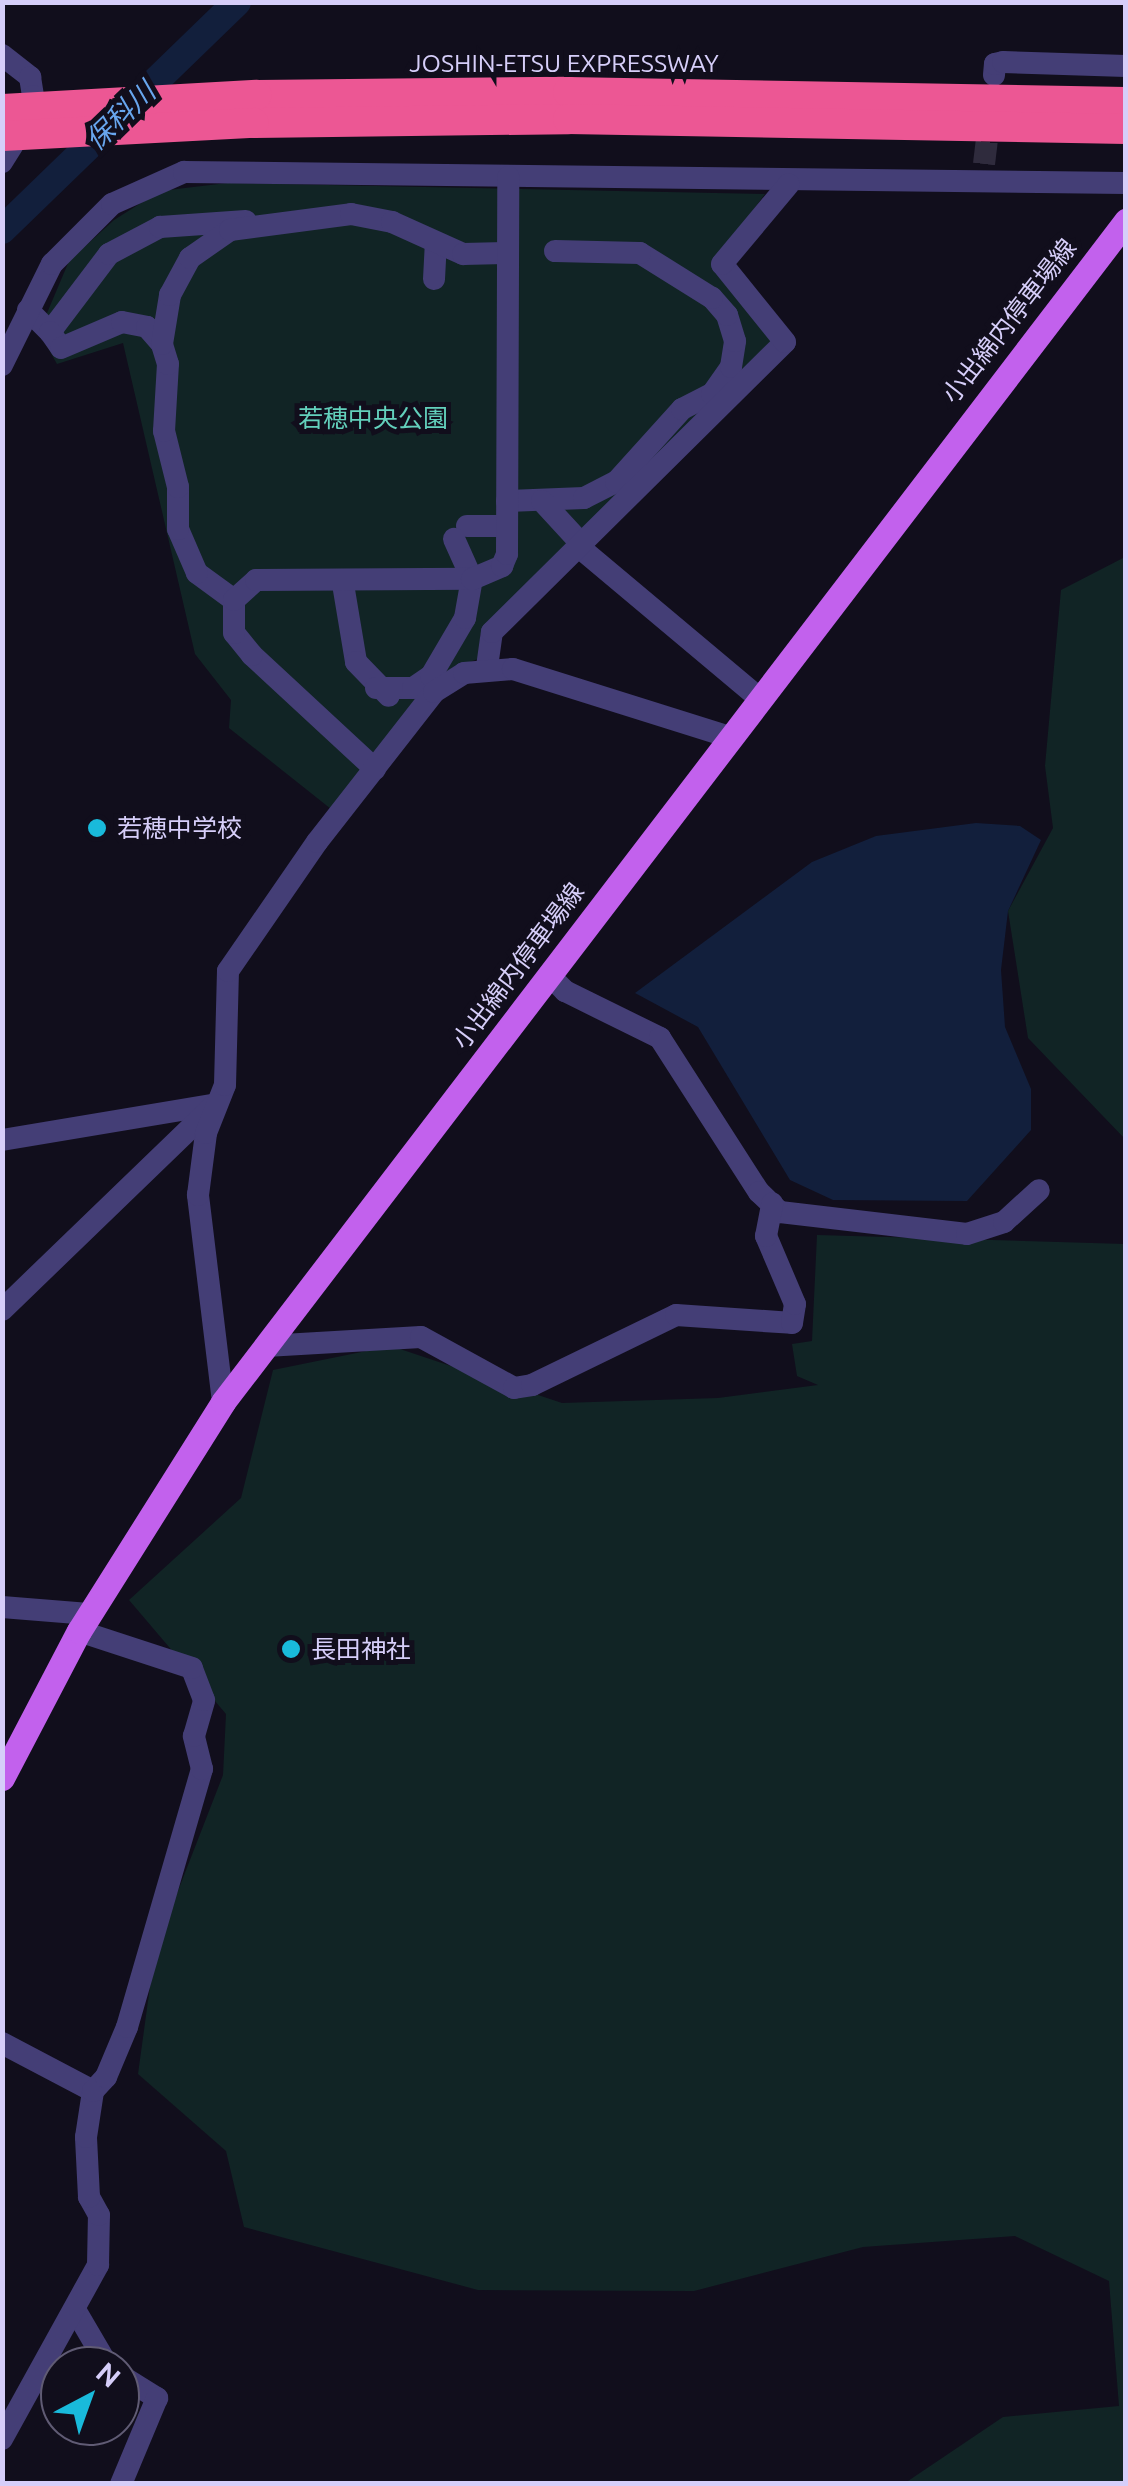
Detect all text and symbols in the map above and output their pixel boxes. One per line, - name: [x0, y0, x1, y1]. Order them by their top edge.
- street label: JOSHIN-ETSU EXPRESSWAY: [409, 48, 719, 78]
- water label: 保科川: [78, 75, 162, 157]
- street label: 小出綿内停車場線: [936, 233, 1082, 409]
- park label: 若穂中央公園: [298, 403, 448, 433]
- place label: 若穂中学校: [117, 813, 242, 843]
- marker: 若穂中学校: [86, 817, 108, 839]
- street label: 小出綿内停車場線: [446, 877, 590, 1055]
- place label: 長田神社: [311, 1634, 411, 1664]
- marker: 長田神社: [280, 1638, 302, 1660]
- north arrow: [40, 2346, 140, 2446]
- text: N: [91, 2356, 127, 2393]

